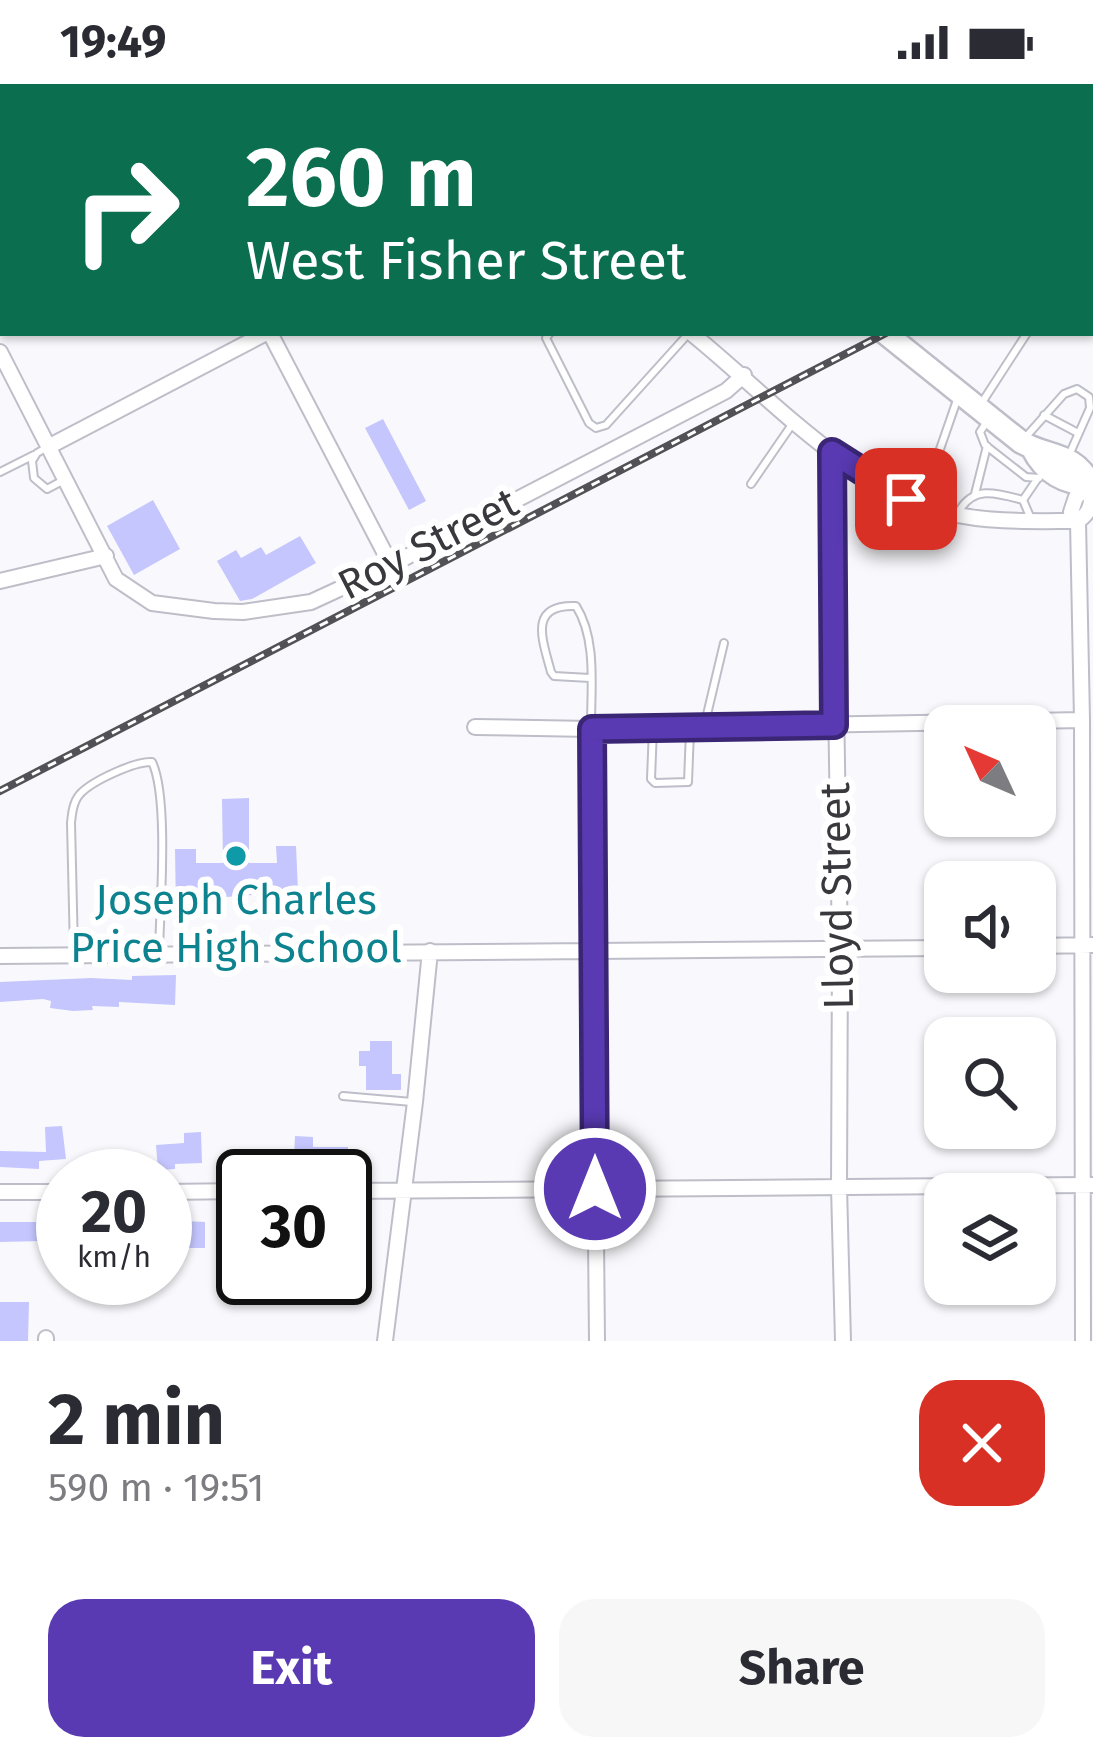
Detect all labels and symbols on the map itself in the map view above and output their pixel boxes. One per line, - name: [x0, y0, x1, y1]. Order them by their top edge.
- pin: [855, 448, 957, 550]
- street label: Roy Street: [330, 477, 527, 611]
- north arrow: [924, 705, 1056, 837]
- street label: Lloyd Street: [810, 781, 864, 1010]
- marker: Joseph Charles Price High School: [223, 843, 249, 869]
- place label: Joseph Charles Price High School: [70, 875, 402, 973]
- position arrow: [532, 1126, 658, 1252]
- speed limit sign: 30: [216, 1149, 372, 1305]

